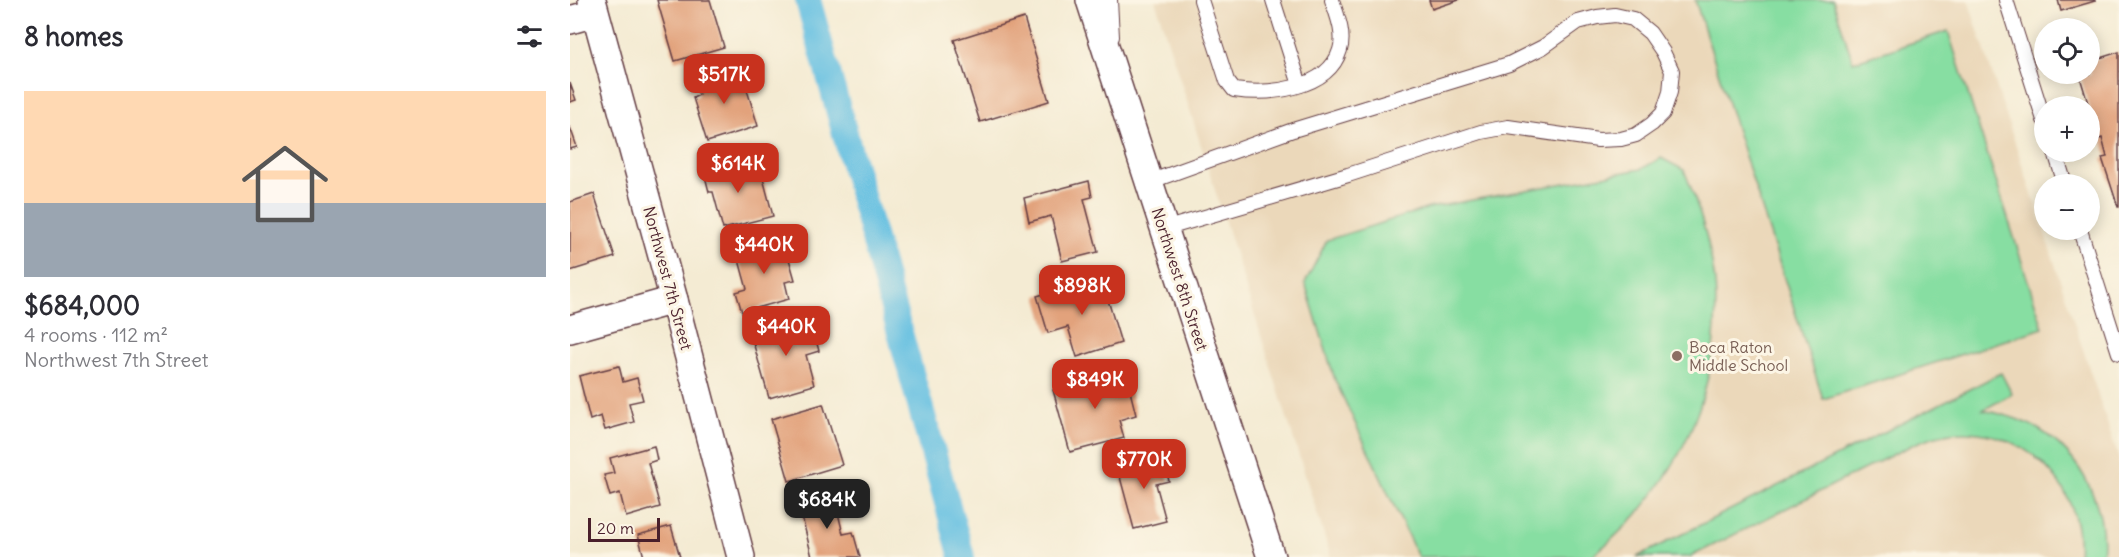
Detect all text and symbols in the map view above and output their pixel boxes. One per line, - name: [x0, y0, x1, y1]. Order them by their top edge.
- map controls: [2034, 18, 2100, 240]
- button: locate: [2034, 18, 2100, 84]
- text: 8 homes: [24, 20, 123, 53]
- icon: filters: [513, 20, 546, 53]
- pin: $517K: [682, 54, 766, 105]
- text: $517K: [698, 61, 750, 86]
- button: +: [2034, 96, 2100, 162]
- icon: home: [231, 130, 339, 238]
- pin: $614K: [696, 143, 780, 194]
- text: $614K: [711, 150, 765, 175]
- button: −: [2034, 174, 2100, 240]
- street label: Northwest 7th Street: [639, 204, 697, 352]
- street label: Northwest 8th Street: [1147, 205, 1213, 354]
- pin: $440K: [722, 224, 806, 275]
- text: $440K: [734, 231, 794, 256]
- pin: $898K: [1040, 265, 1124, 316]
- text: $898K: [1053, 272, 1111, 297]
- text: $684,000: [24, 289, 140, 322]
- pin: $440K: [744, 306, 828, 357]
- text: $440K: [756, 313, 816, 338]
- text: 4 rooms · 112 m²: [24, 322, 168, 347]
- place label: Boca Raton Middle School: [1689, 337, 1788, 375]
- text: Northwest 7th Street: [24, 347, 209, 372]
- marker: Boca Raton Middle School: [1670, 349, 1684, 363]
- pin: $849K: [1053, 359, 1137, 410]
- text: $849K: [1066, 366, 1124, 391]
- pin: $770K: [1102, 439, 1186, 490]
- text: $770K: [1116, 446, 1172, 471]
- pin: $684K: [785, 479, 869, 530]
- text: $684K: [798, 486, 856, 511]
- scale bar: [588, 515, 660, 542]
- text: 20 m: [597, 518, 634, 538]

